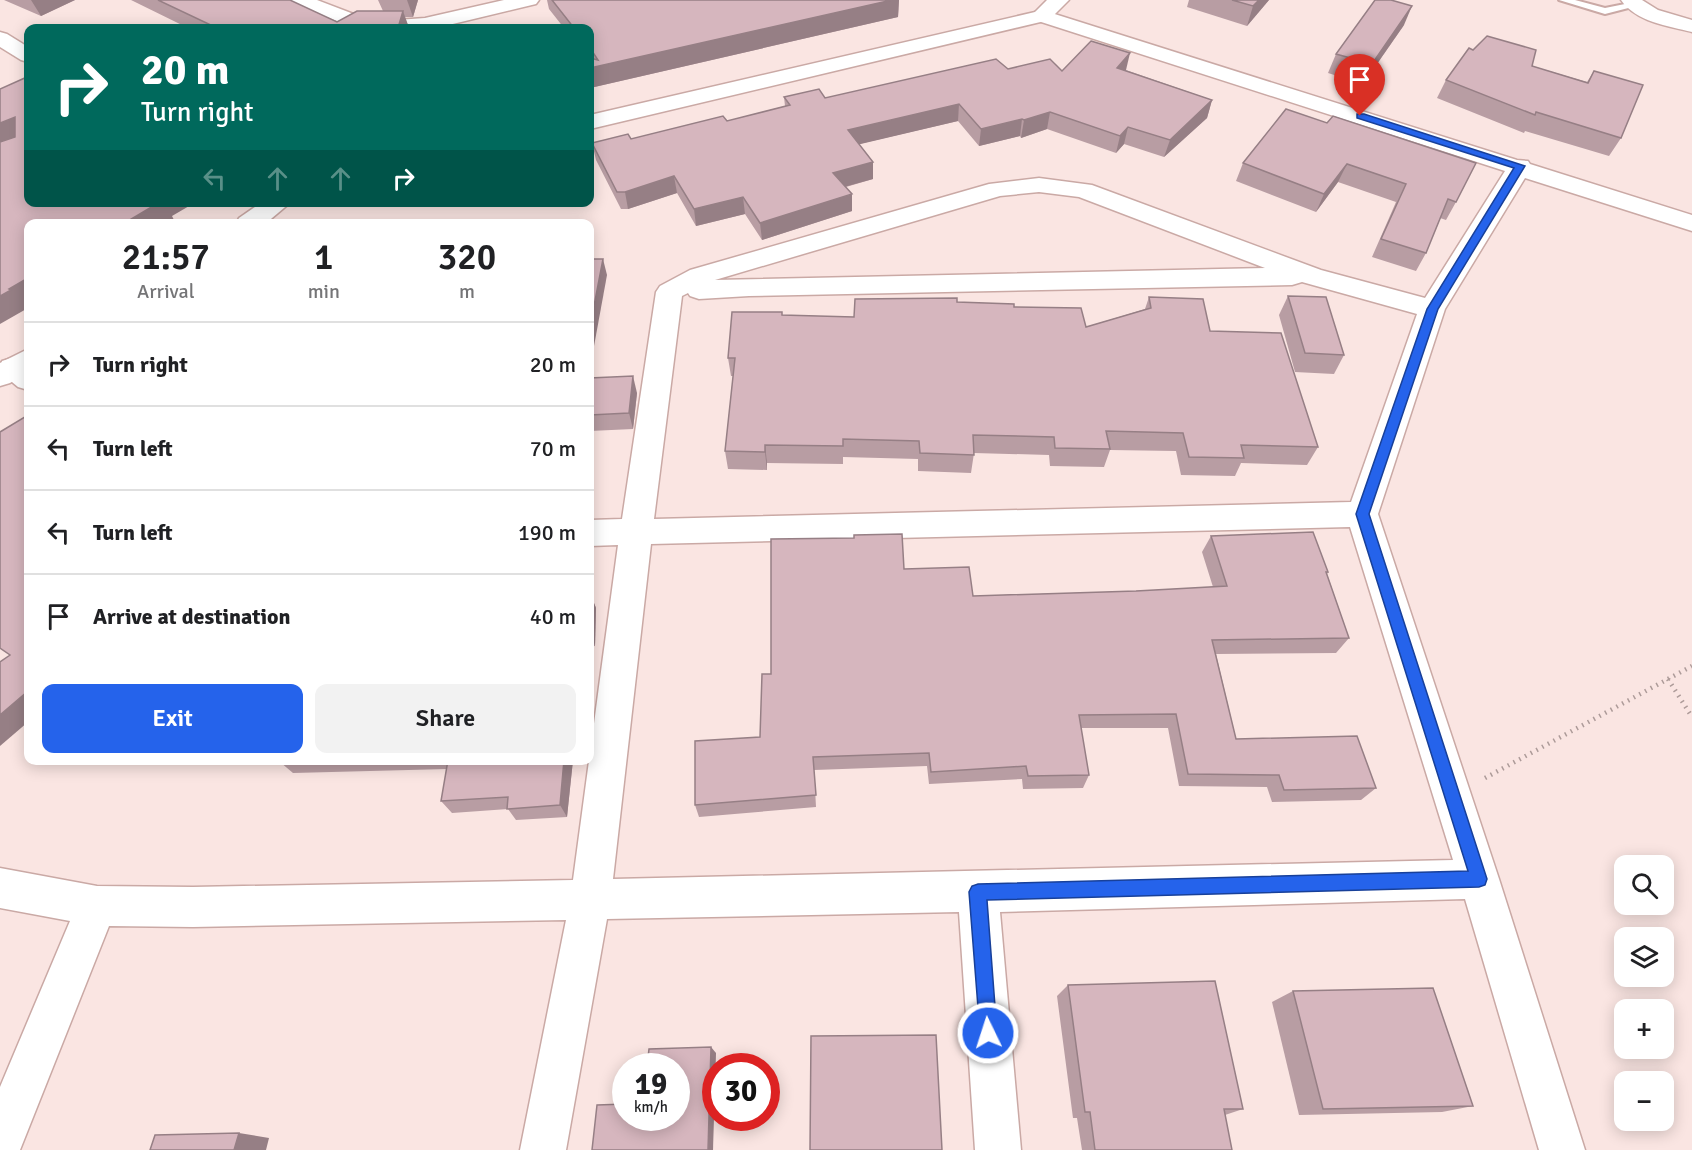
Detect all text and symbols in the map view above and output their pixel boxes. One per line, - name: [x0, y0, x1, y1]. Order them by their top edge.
- text: 20 m: [141, 45, 230, 96]
- icon: right: [42, 48, 120, 126]
- pin: [1334, 54, 1385, 116]
- icon: arrive: [1343, 63, 1376, 96]
- text: Turn right: [141, 96, 254, 129]
- icon: left: [198, 162, 231, 195]
- icon: ahead: [261, 162, 294, 195]
- icon: ahead: [324, 162, 357, 195]
- icon: right: [387, 162, 420, 195]
- text: 21:57: [122, 235, 210, 280]
- text: 1: [314, 235, 334, 280]
- text: 320: [438, 235, 496, 280]
- text: Arrival: [137, 279, 195, 304]
- text: min: [308, 279, 340, 304]
- text: m: [459, 279, 475, 304]
- icon: right: [42, 348, 75, 381]
- text: Turn right: [93, 351, 188, 378]
- text: 20 m: [530, 351, 576, 378]
- icon: left: [42, 432, 75, 465]
- text: Turn left: [93, 435, 173, 462]
- text: 70 m: [530, 435, 576, 462]
- icon: left: [42, 516, 75, 549]
- text: Turn left: [93, 519, 173, 546]
- text: 190 m: [518, 519, 576, 546]
- icon: arrive: [42, 600, 75, 633]
- text: Arrive at destination: [93, 603, 290, 630]
- text: 40 m: [530, 603, 576, 630]
- button: Exit: [42, 684, 303, 753]
- button: Share: [315, 684, 576, 753]
- map controls: [1614, 855, 1674, 1131]
- button: search: [1614, 855, 1674, 915]
- button: layers: [1614, 927, 1674, 987]
- button: +: [1614, 999, 1674, 1059]
- position arrow: [956, 1001, 1020, 1065]
- speed limit sign: 30: [702, 1053, 780, 1131]
- text: 19: [635, 1066, 667, 1103]
- button: −: [1614, 1071, 1674, 1131]
- text: km/h: [634, 1098, 668, 1116]

